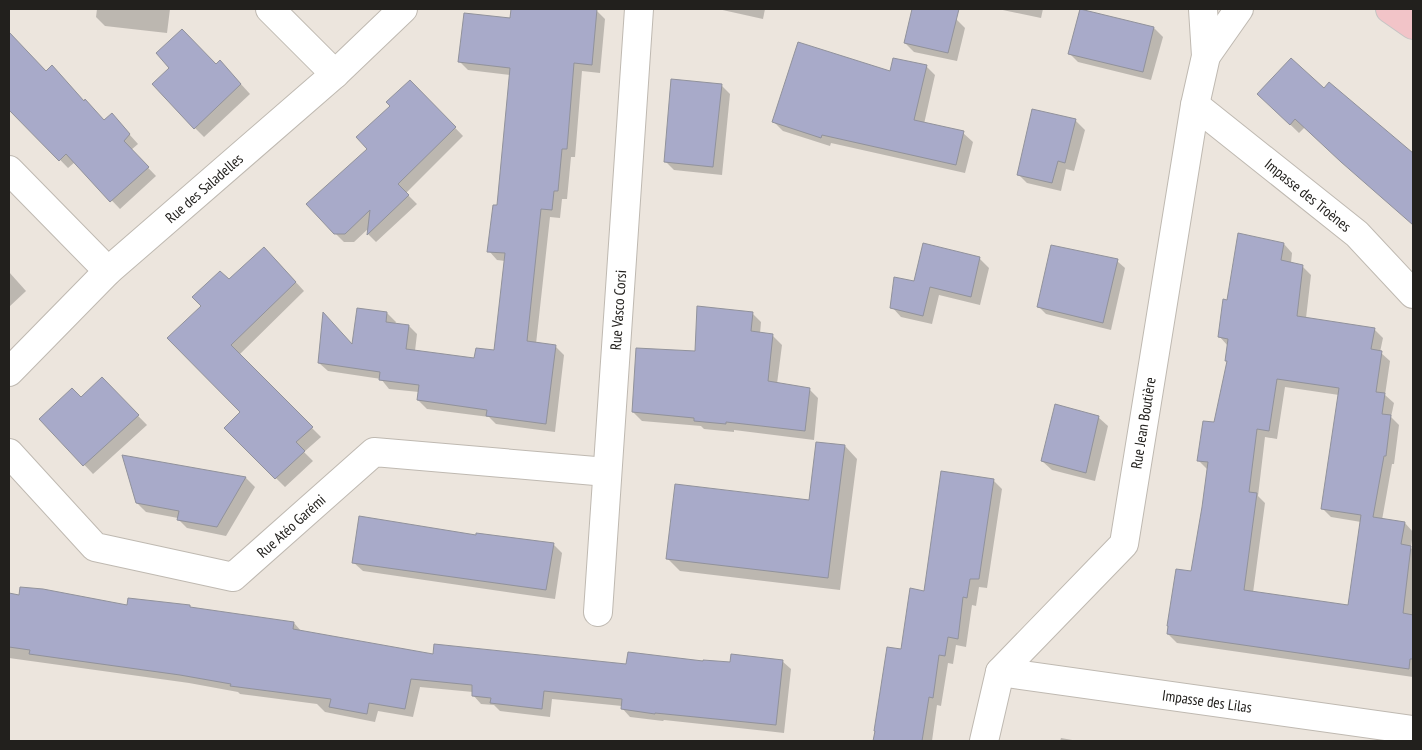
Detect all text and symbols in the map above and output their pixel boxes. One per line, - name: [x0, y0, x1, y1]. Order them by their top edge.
- street label: Rue des Saladelles: [161, 149, 247, 227]
- street label: Impasse des Troènes: [1261, 154, 1355, 236]
- street label: Rue Vasco Corsi: [606, 269, 630, 351]
- street label: Rue Jean Boutière: [1126, 376, 1160, 470]
- street label: Rue Atéo Garémi: [253, 490, 329, 562]
- street label: Impasse des Lilas: [1161, 685, 1253, 717]

